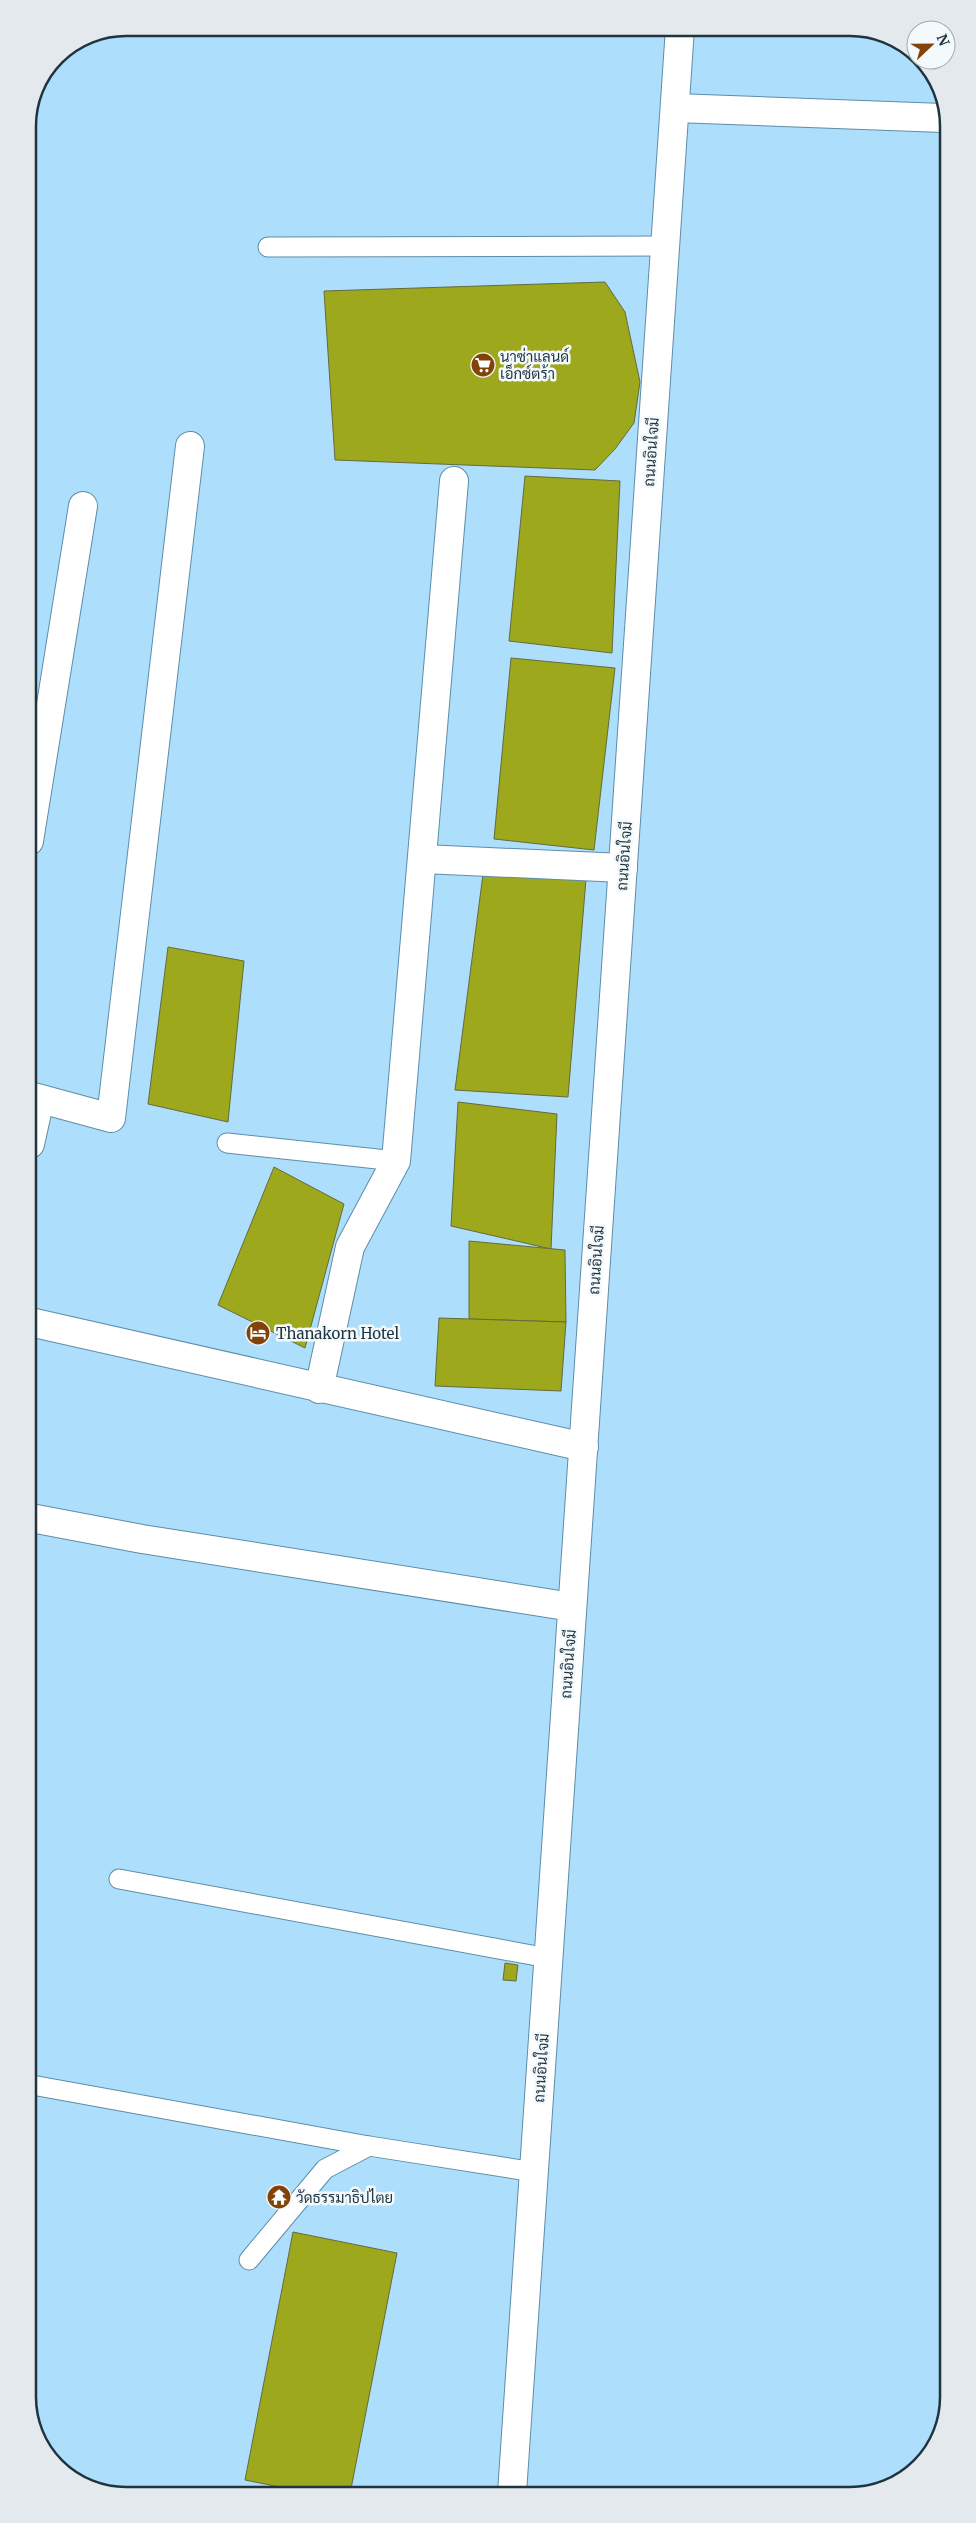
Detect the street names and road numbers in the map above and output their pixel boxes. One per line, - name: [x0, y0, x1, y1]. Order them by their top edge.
- street label: ถนนอินใจมี: [639, 417, 663, 487]
- street label: ถนนอินใจมี: [612, 821, 636, 891]
- street label: ถนนอินใจมี: [584, 1225, 608, 1295]
- street label: ถนนอินใจมี: [556, 1629, 580, 1699]
- street label: ถนนอินใจมี: [529, 2033, 553, 2103]

